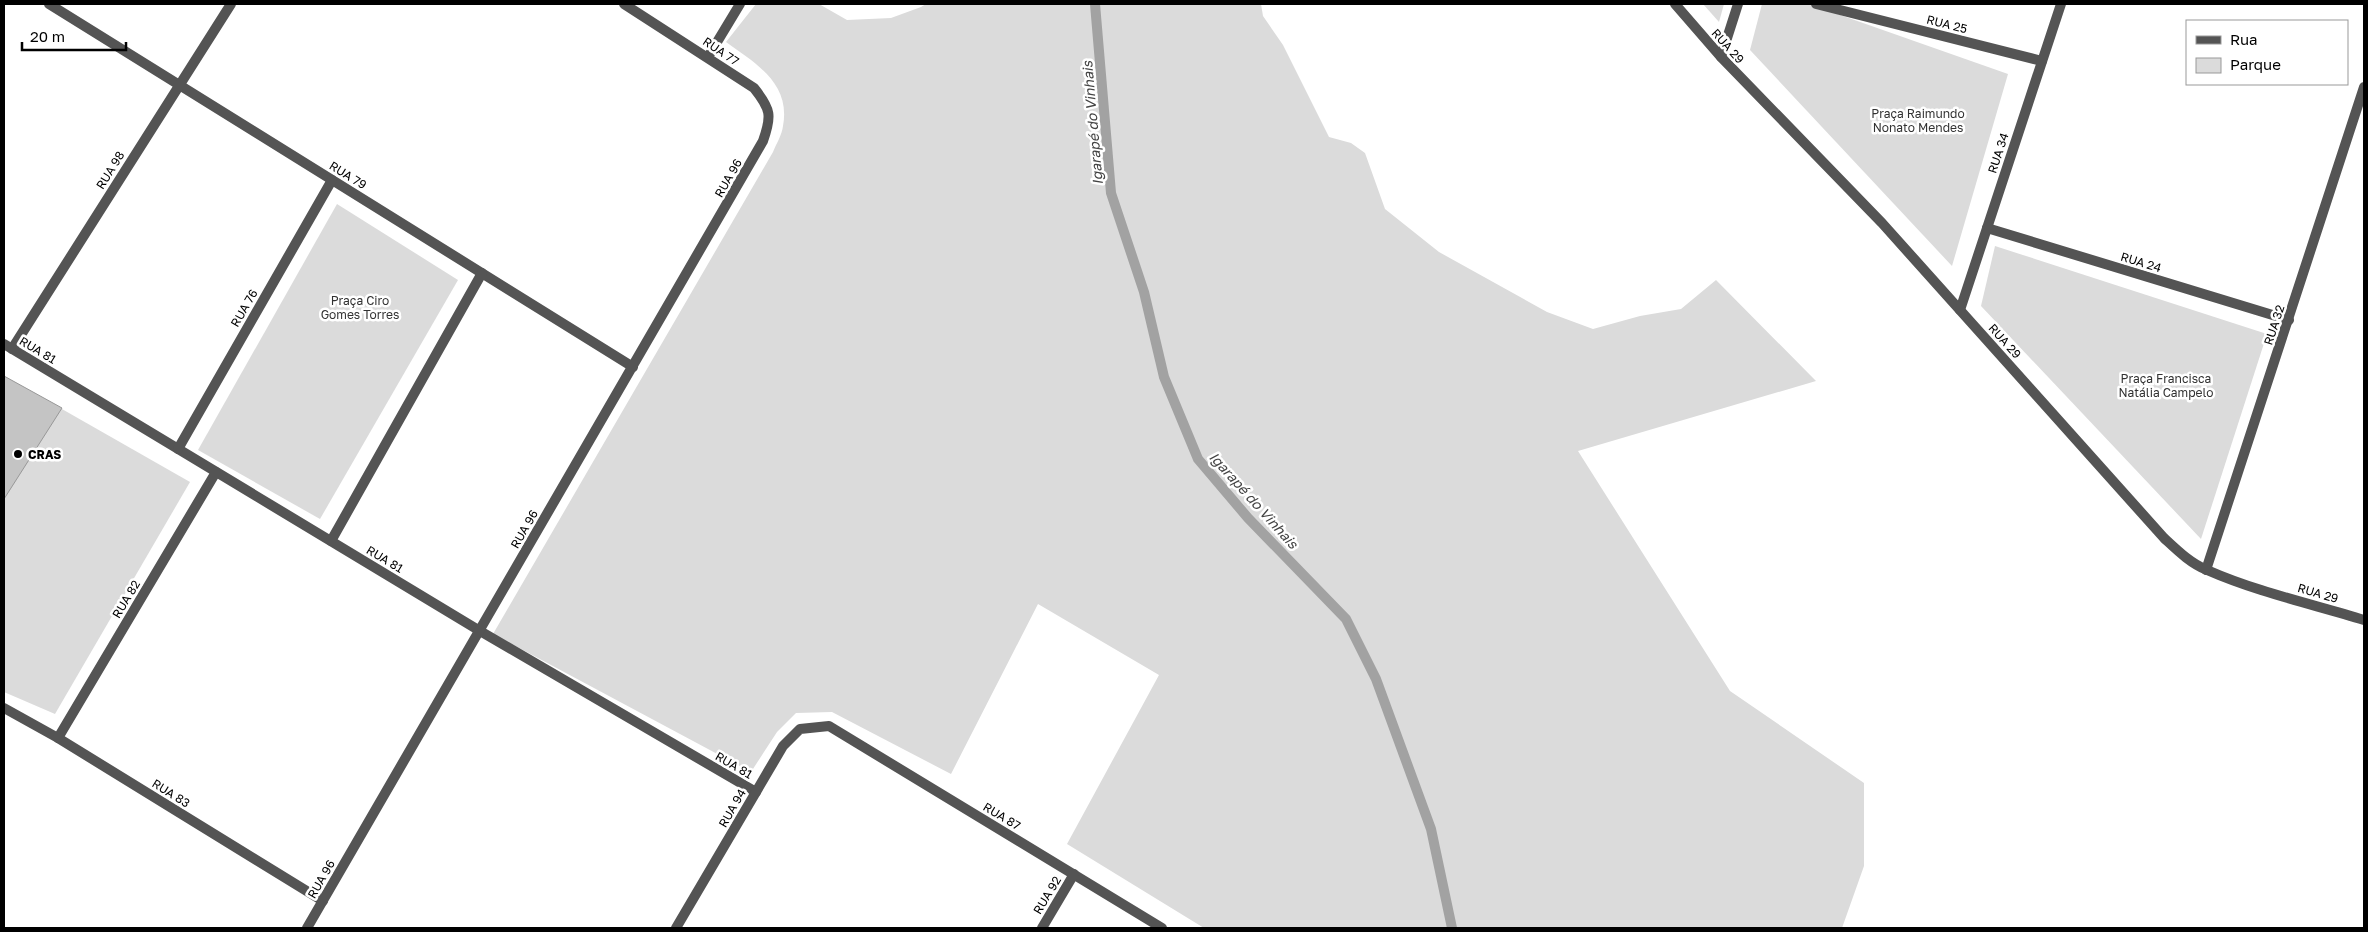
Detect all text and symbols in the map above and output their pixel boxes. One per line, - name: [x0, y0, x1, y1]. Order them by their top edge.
- street label: RUA 25: [1925, 12, 1969, 36]
- scale bar: [22, 20, 126, 52]
- legend: [2186, 20, 2348, 85]
- street label: RUA 29: [1708, 25, 1748, 67]
- text: 20 m: [30, 27, 65, 45]
- text: Rua: [2230, 30, 2257, 48]
- street label: RUA 77: [700, 34, 742, 68]
- text: Parque: [2230, 55, 2281, 73]
- water label: Igarapé do Vinhais: [1078, 60, 1106, 186]
- park label: Praça Raimundo Nonato Mendes: [1871, 106, 1965, 135]
- street label: RUA 34: [1984, 131, 2012, 175]
- street label: RUA 98: [92, 148, 128, 192]
- street label: RUA 96: [711, 156, 745, 200]
- street label: RUA 79: [327, 158, 369, 192]
- street label: RUA 24: [2119, 249, 2163, 275]
- street label: RUA 76: [227, 286, 261, 330]
- park label: Praça Ciro Gomes Torres: [321, 293, 399, 322]
- street label: RUA 32: [2260, 303, 2288, 347]
- street label: RUA 29: [1985, 320, 2025, 362]
- street label: RUA 81: [17, 333, 59, 367]
- park label: Praça Francisca Natália Campelo: [2118, 371, 2214, 400]
- place label: CRAS: [28, 447, 61, 462]
- marker: CRAS: [12, 448, 24, 460]
- water label: Igarapé do Vinhais: [1206, 448, 1302, 552]
- street label: RUA 96: [507, 507, 541, 551]
- street label: RUA 81: [364, 542, 406, 576]
- street label: RUA 82: [109, 577, 143, 621]
- street label: RUA 29: [2296, 580, 2340, 606]
- street label: RUA 81: [713, 748, 755, 782]
- street label: RUA 83: [149, 776, 193, 810]
- street label: RUA 94: [715, 786, 749, 830]
- street label: RUA 87: [980, 799, 1024, 833]
- street label: RUA 96: [304, 857, 338, 901]
- street label: RUA 92: [1030, 873, 1064, 917]

